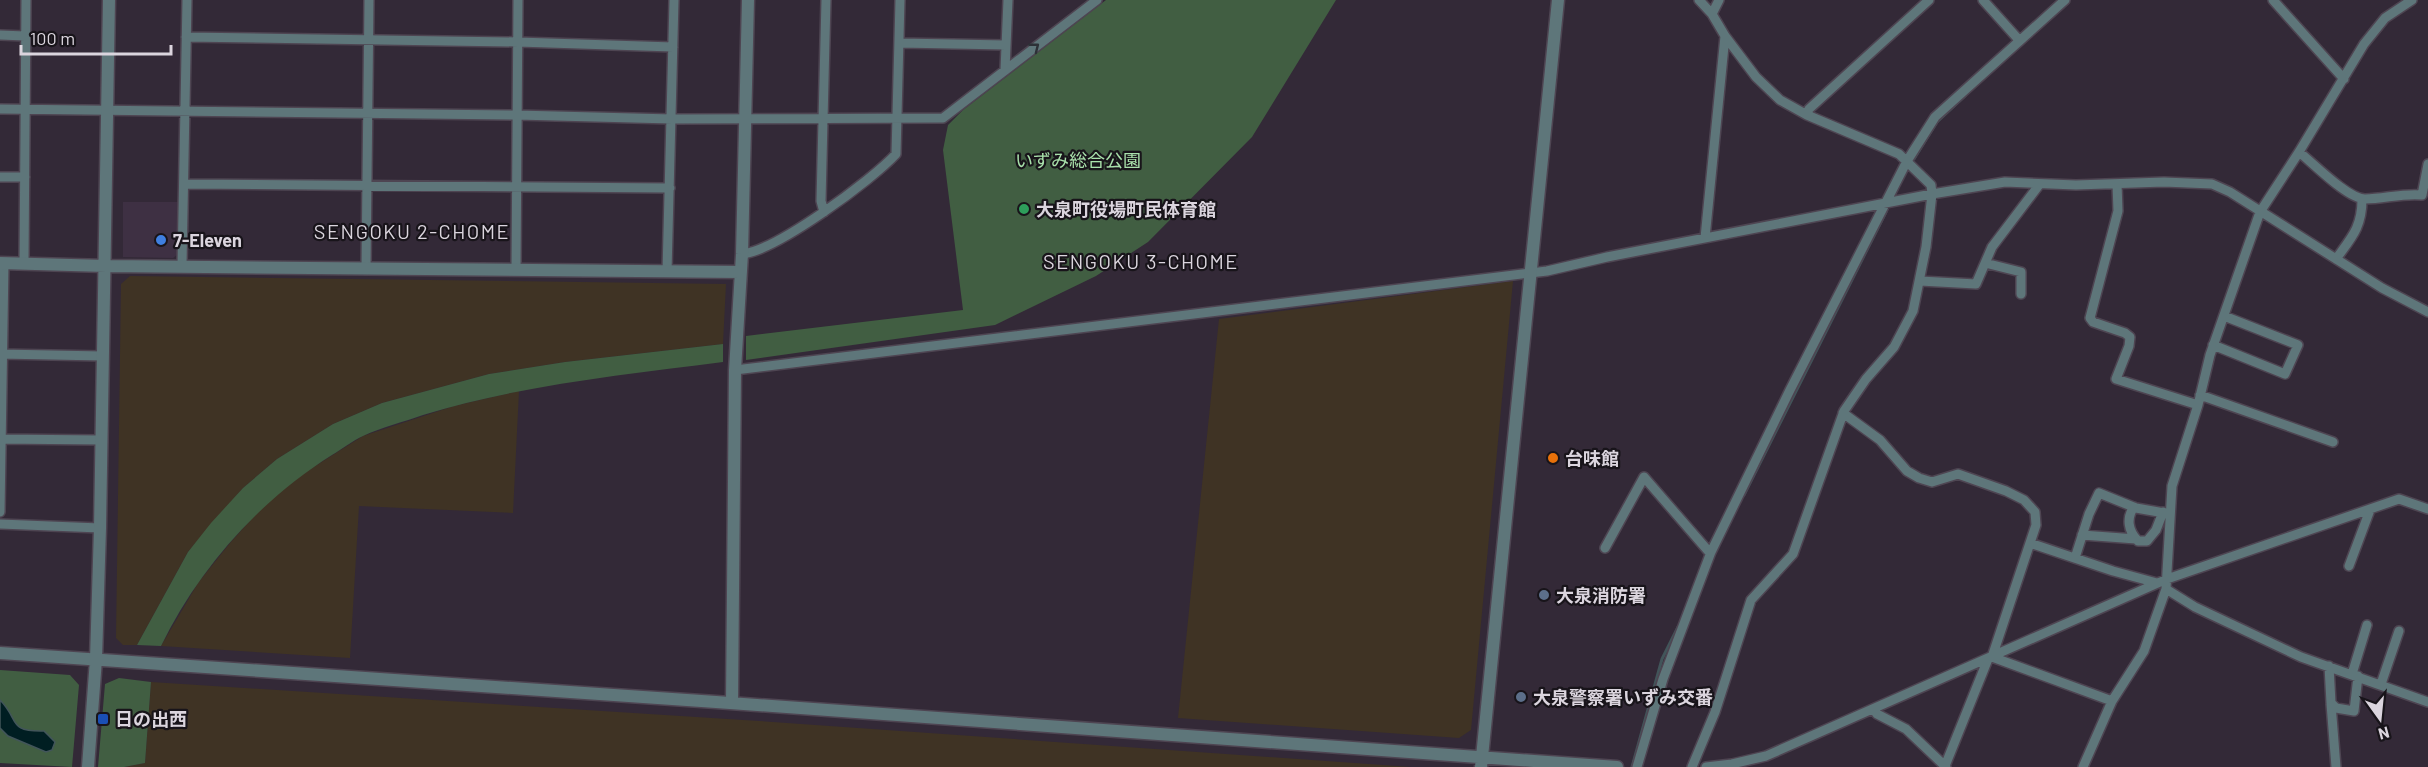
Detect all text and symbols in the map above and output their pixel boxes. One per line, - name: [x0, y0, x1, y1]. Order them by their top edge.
- scale bar: [21, 18, 171, 56]
- text: 100 m: [30, 27, 75, 49]
- one-way arrow: [1029, 44, 1040, 55]
- park label: いずみ総合公園: [1015, 149, 1141, 171]
- place label: 大泉町役場町民体育館: [1036, 198, 1216, 220]
- marker: 大泉町役場町民体育館: [1017, 202, 1031, 216]
- district label: SENGOKU 2-CHOME: [314, 219, 510, 243]
- place label: 7-Eleven: [173, 229, 242, 251]
- marker: 7-Eleven: [154, 233, 168, 247]
- district label: SENGOKU 3-CHOME: [1043, 249, 1239, 273]
- place label: 台味館: [1565, 447, 1619, 469]
- marker: 台味館: [1546, 451, 1560, 465]
- place label: 大泉消防署: [1556, 584, 1646, 606]
- marker: 大泉消防署: [1537, 588, 1551, 602]
- place label: 大泉警察署いずみ交番: [1533, 686, 1713, 708]
- north arrow: [2350, 689, 2410, 749]
- marker: 大泉警察署いずみ交番: [1514, 690, 1528, 704]
- place label: 日の出西: [115, 708, 187, 730]
- marker: 日の出西: [96, 712, 110, 726]
- text: N: [2376, 723, 2392, 745]

